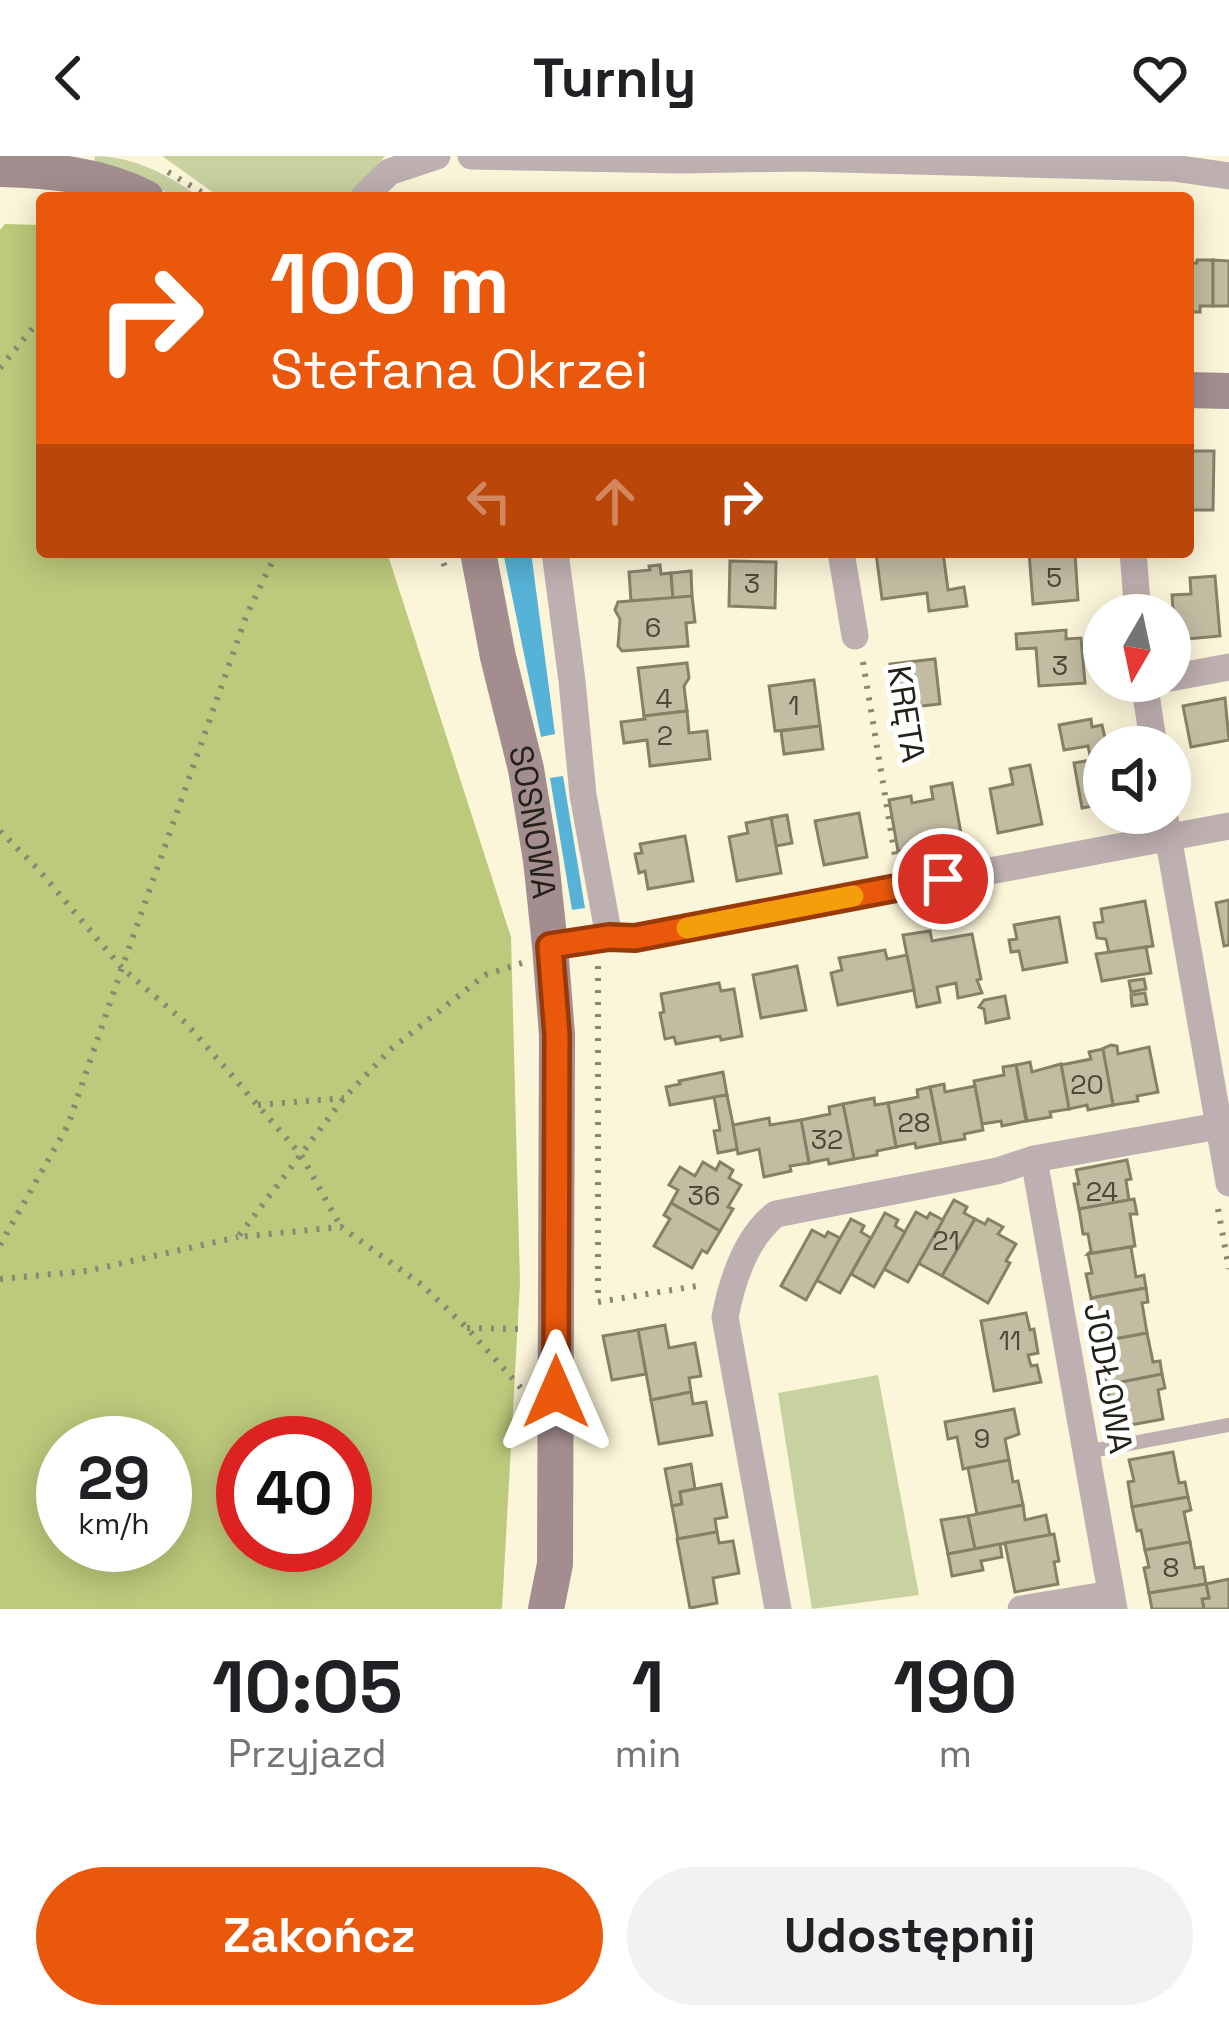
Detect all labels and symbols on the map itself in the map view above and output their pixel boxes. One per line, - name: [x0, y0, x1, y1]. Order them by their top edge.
- house number: 5: [1046, 560, 1062, 595]
- house number: 3: [744, 566, 760, 601]
- north arrow: [1083, 594, 1191, 702]
- house number: 6: [645, 610, 661, 645]
- house number: 3: [1052, 648, 1068, 683]
- street label: KRĘTA: [878, 663, 934, 765]
- house number: 4: [656, 681, 673, 716]
- house number: 1: [788, 688, 800, 723]
- house number: 2: [657, 718, 673, 753]
- street label: SOSNOWA: [499, 741, 565, 901]
- pin: [892, 828, 994, 930]
- house number: 20: [1070, 1067, 1104, 1102]
- house number: 28: [897, 1105, 931, 1140]
- house number: 32: [811, 1122, 843, 1157]
- house number: 24: [1086, 1174, 1118, 1209]
- house number: 36: [688, 1178, 720, 1213]
- house number: 21: [932, 1223, 960, 1258]
- street label: JODŁOWA: [1074, 1300, 1142, 1457]
- house number: 11: [999, 1323, 1021, 1358]
- position arrow: [493, 1329, 619, 1455]
- speed limit sign: 40: [216, 1416, 372, 1572]
- house number: 9: [974, 1421, 990, 1456]
- house number: 8: [1163, 1550, 1179, 1585]

